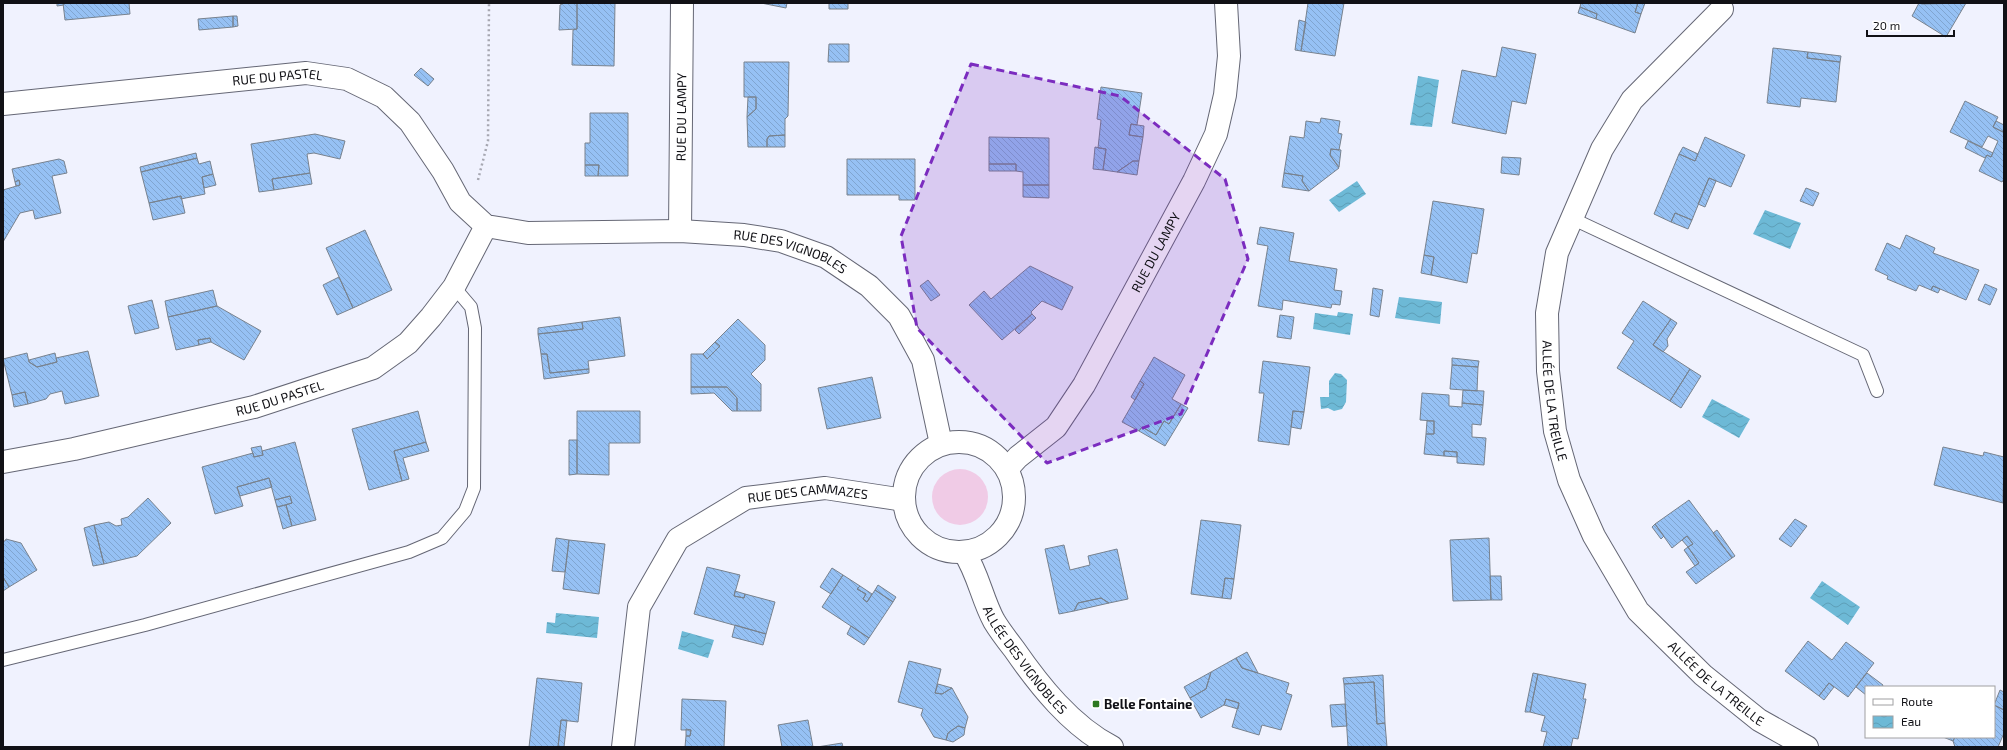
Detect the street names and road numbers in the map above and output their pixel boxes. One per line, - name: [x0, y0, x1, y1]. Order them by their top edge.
- street label: RUE DU PASTEL: [231, 65, 324, 89]
- street label: RUE DU LAMPY: [673, 72, 689, 161]
- street label: RUE DU LAMPY: [1128, 209, 1184, 295]
- street label: RUE DES VIGNOBLES: [733, 226, 850, 277]
- street label: ALLÉE DE LA TREILLE: [1539, 340, 1571, 463]
- street label: RUE DU PASTEL: [234, 377, 326, 419]
- street label: RUE DES CAMMAZES: [747, 480, 869, 506]
- street label: ALLÉE DES VIGNOBLES: [980, 603, 1071, 717]
- street label: ALLÉE DE LA TREILLE: [1665, 637, 1767, 729]

